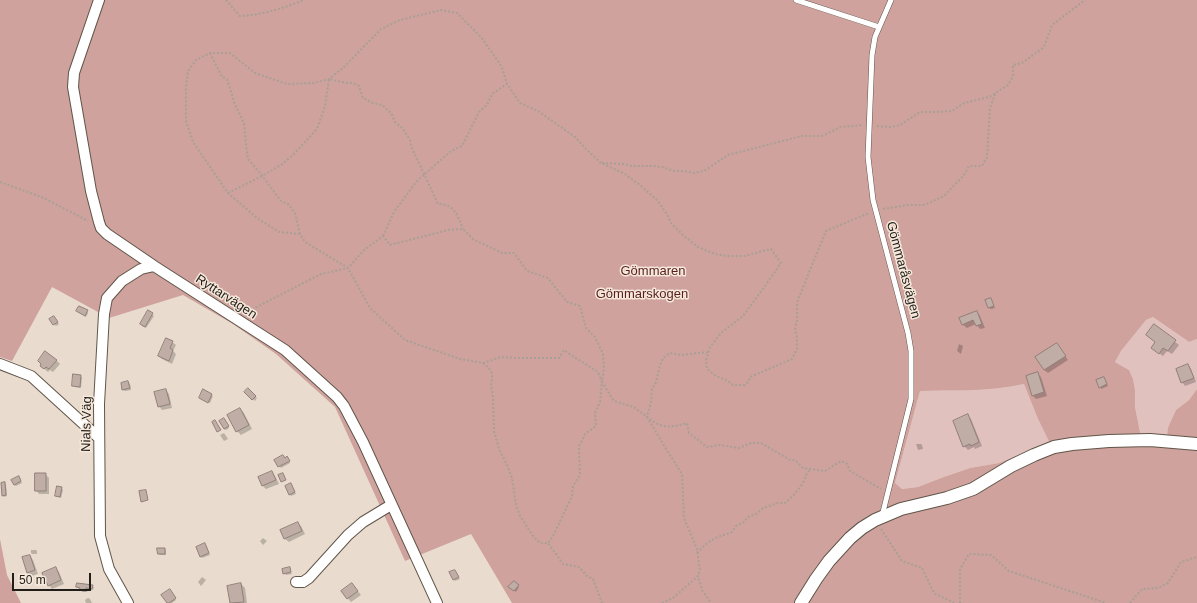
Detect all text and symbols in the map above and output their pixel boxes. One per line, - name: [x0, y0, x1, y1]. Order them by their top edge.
- street label: Gömmaråsvägen: [883, 220, 923, 320]
- park label: Gömmaren: [620, 263, 686, 279]
- street label: Ryttarvägen: [192, 271, 260, 323]
- park label: Gömmarskogen: [596, 286, 688, 302]
- street label: Nials Väg: [79, 396, 95, 452]
- scale bar: [14, 565, 93, 591]
- text: 50 m: [19, 573, 46, 587]

